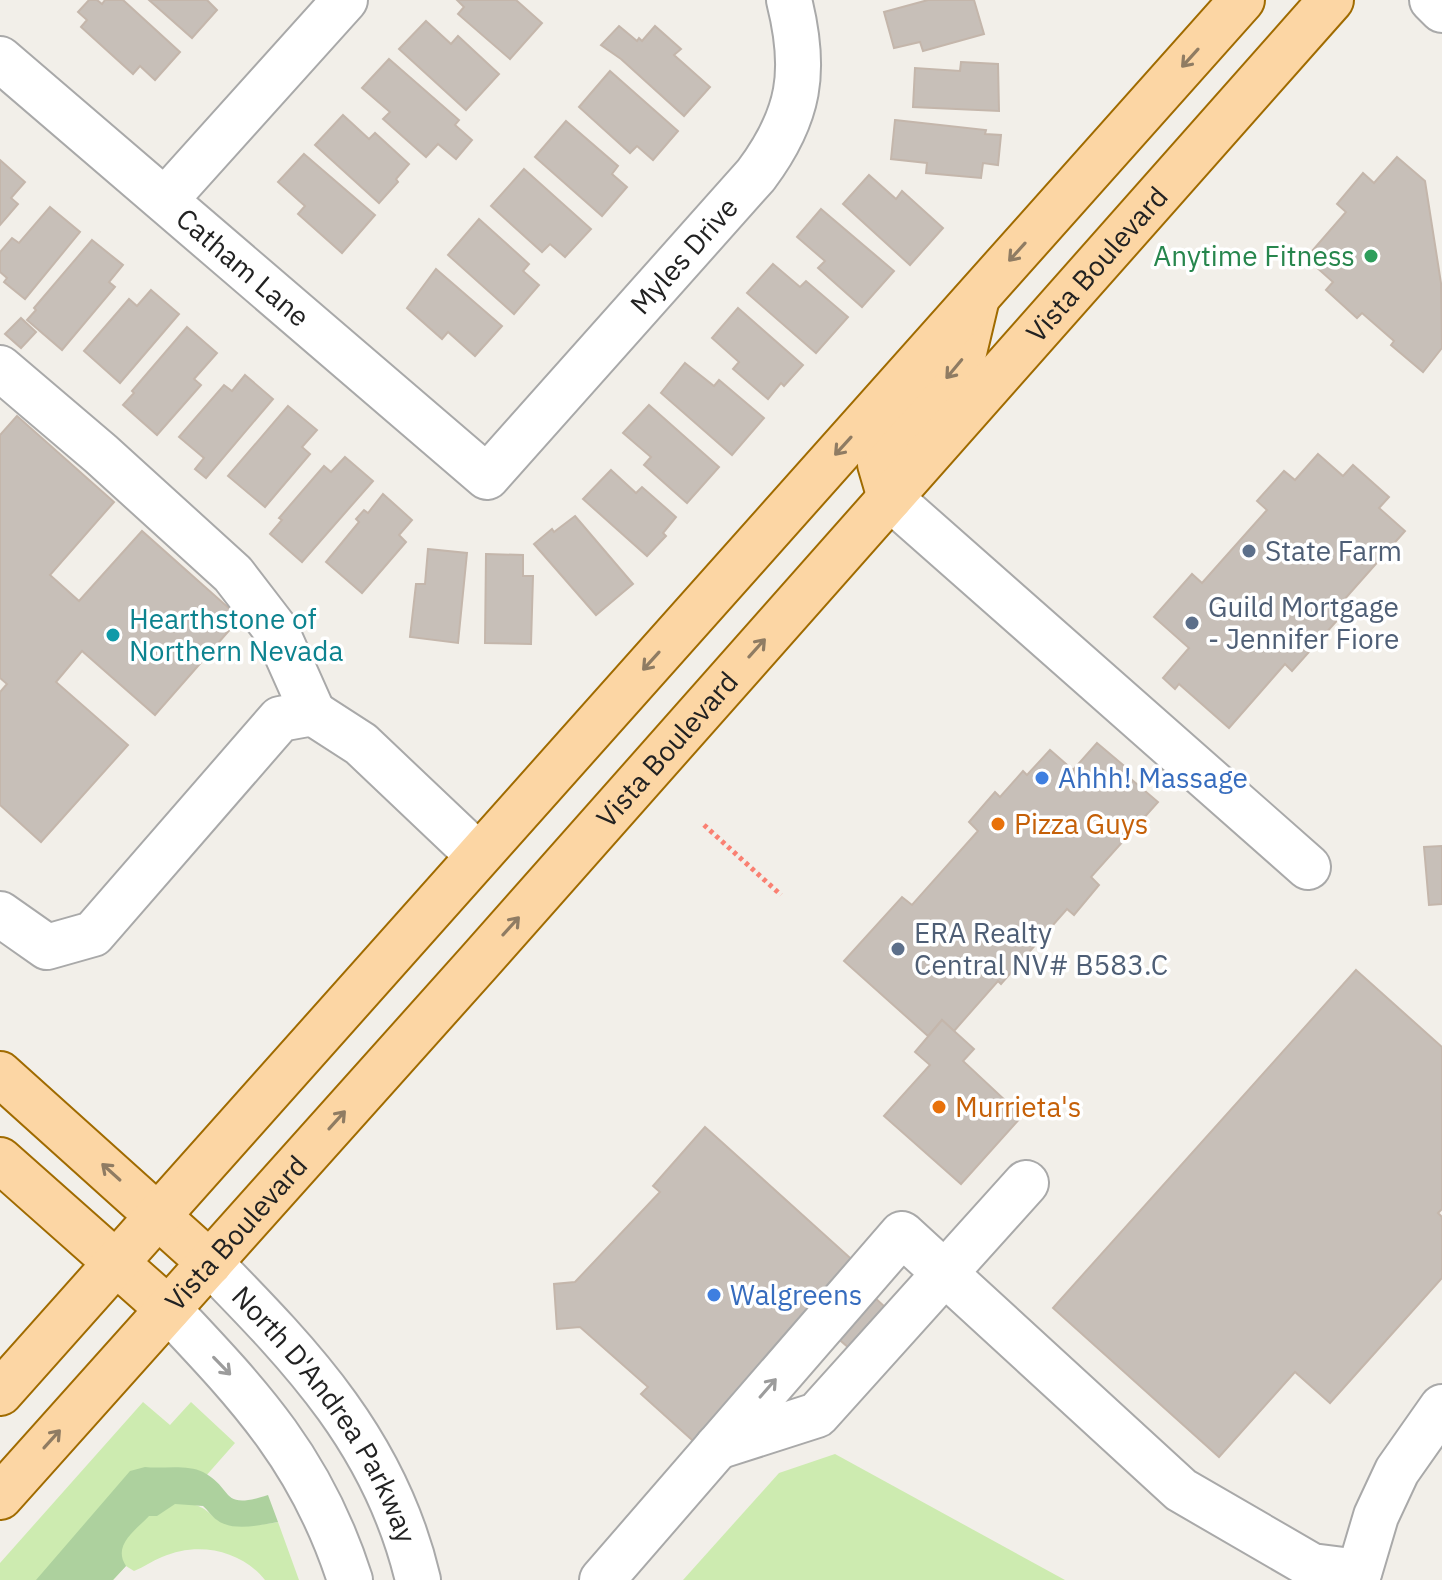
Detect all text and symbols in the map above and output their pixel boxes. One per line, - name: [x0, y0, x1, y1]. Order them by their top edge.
- one-way arrow: [1181, 48, 1199, 68]
- street label: Vista Boulevard: [1018, 178, 1175, 350]
- street label: Myles Drive: [622, 189, 746, 322]
- street label: Catham Lane: [169, 199, 318, 335]
- place label: Anytime Fitness: [1153, 237, 1355, 274]
- one-way arrow: [1008, 242, 1026, 262]
- marker: Anytime Fitness: [1362, 247, 1380, 265]
- one-way arrow: [945, 358, 963, 379]
- one-way arrow: [834, 436, 853, 456]
- place label: State Farm: [1265, 532, 1402, 569]
- marker: State Farm: [1240, 542, 1258, 560]
- place label: Guild Mortgage - Jennifer Fiore: [1208, 588, 1399, 657]
- place label: Hearthstone of Northern Nevada: [129, 600, 343, 669]
- marker: Guild Mortgage - Jennifer Fiore: [1183, 614, 1201, 632]
- marker: Hearthstone of Northern Nevada: [104, 626, 122, 644]
- one-way arrow: [748, 638, 766, 658]
- one-way arrow: [643, 650, 661, 670]
- street label: Vista Boulevard: [588, 663, 746, 835]
- place label: Ahhh! Massage: [1058, 759, 1248, 796]
- marker: Ahhh! Massage: [1033, 769, 1051, 787]
- place label: Pizza Guys: [1014, 805, 1148, 842]
- marker: Pizza Guys: [989, 815, 1007, 833]
- place label: ERA Realty Central NV# B583.C: [914, 914, 1168, 983]
- one-way arrow: [501, 916, 519, 936]
- marker: ERA Realty Central NV# B583.C: [889, 940, 907, 958]
- place label: Murrieta's: [955, 1088, 1081, 1125]
- marker: Murrieta's: [930, 1098, 948, 1116]
- one-way arrow: [328, 1110, 346, 1130]
- street label: Vista Boulevard: [156, 1147, 315, 1318]
- one-way arrow: [101, 1164, 121, 1182]
- place label: Walgreens: [730, 1276, 862, 1313]
- street label: North D'Andrea Parkway: [224, 1278, 425, 1548]
- marker: Walgreens: [705, 1286, 723, 1304]
- one-way arrow: [212, 1356, 231, 1376]
- one-way arrow: [759, 1379, 777, 1399]
- one-way arrow: [43, 1429, 61, 1449]

